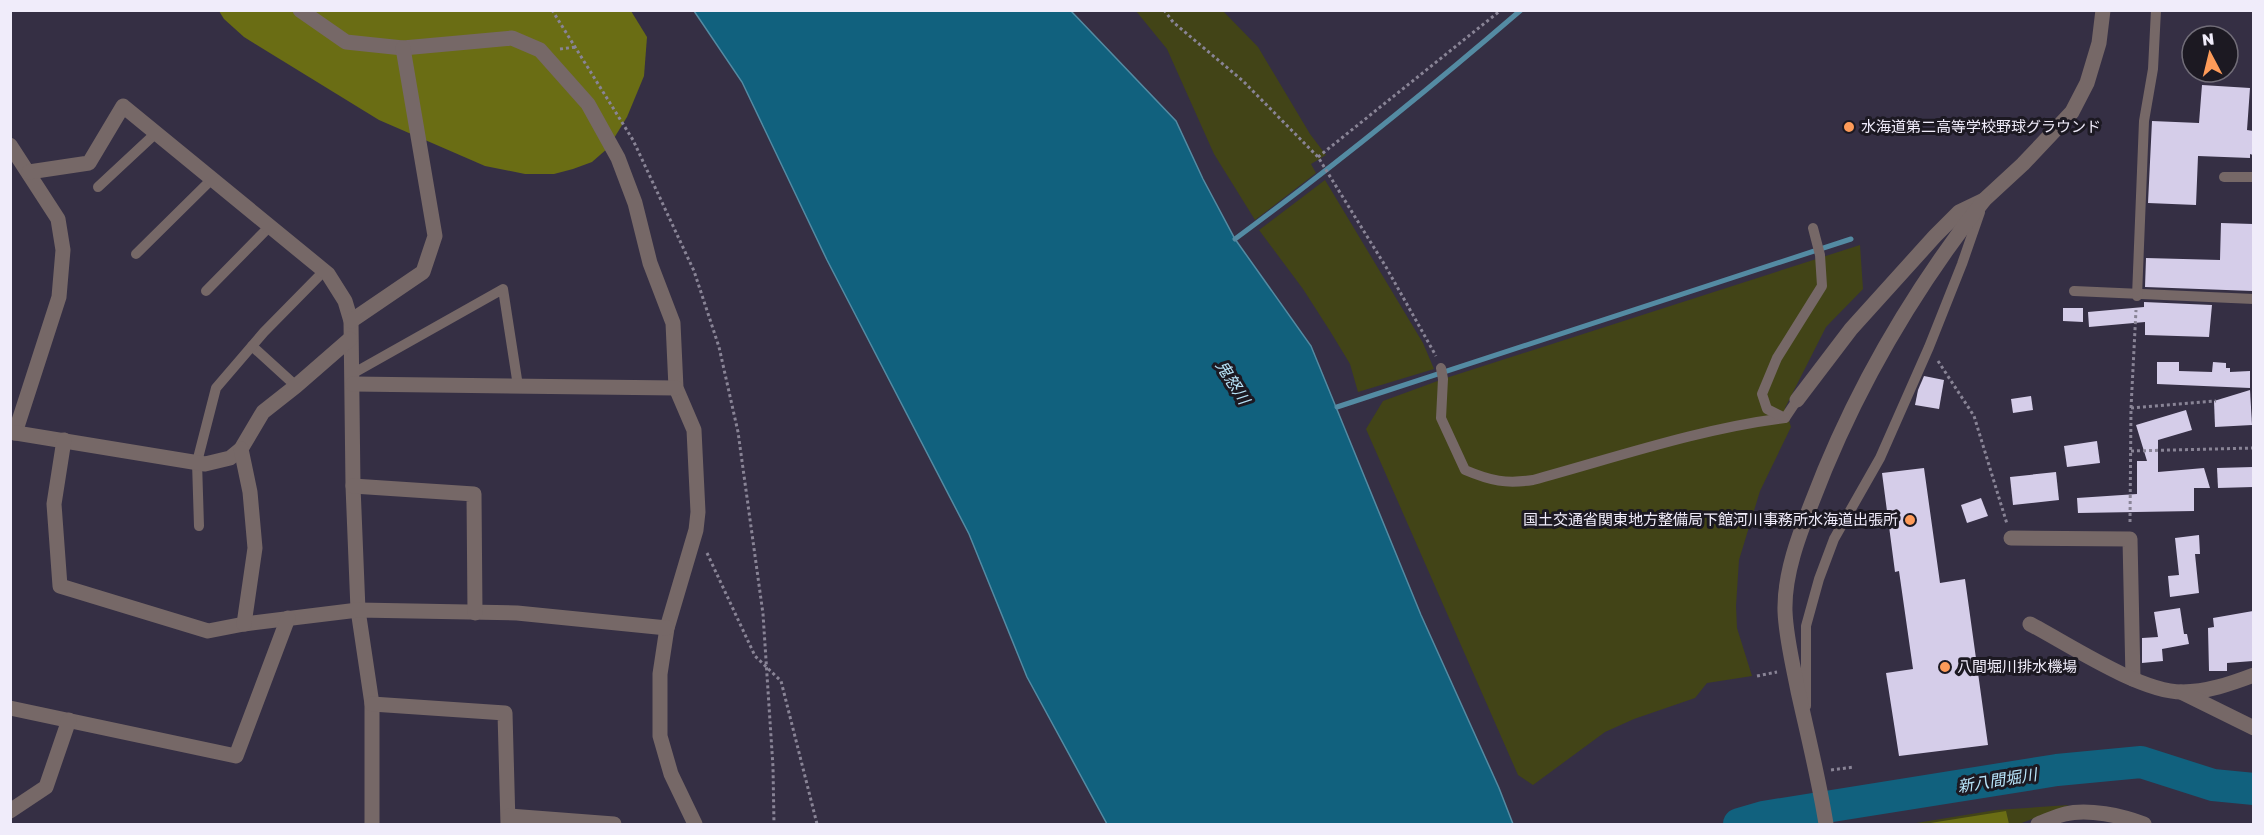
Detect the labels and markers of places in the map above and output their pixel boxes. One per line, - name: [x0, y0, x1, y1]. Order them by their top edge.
- place label: 水海道第二高等学校野球グラウンド: [1861, 117, 2101, 135]
- marker: 水海道第二高等学校野球グラウンド: [1842, 120, 1856, 134]
- place label: 国土交通省関東地方整備局下館河川事務所水海道出張所: [1523, 510, 1898, 528]
- marker: 国土交通省関東地方整備局下館河川事務所水海道出張所: [1903, 513, 1917, 527]
- place label: 八間堀川排水機場: [1957, 657, 2077, 675]
- marker: 八間堀川排水機場: [1938, 660, 1952, 674]

